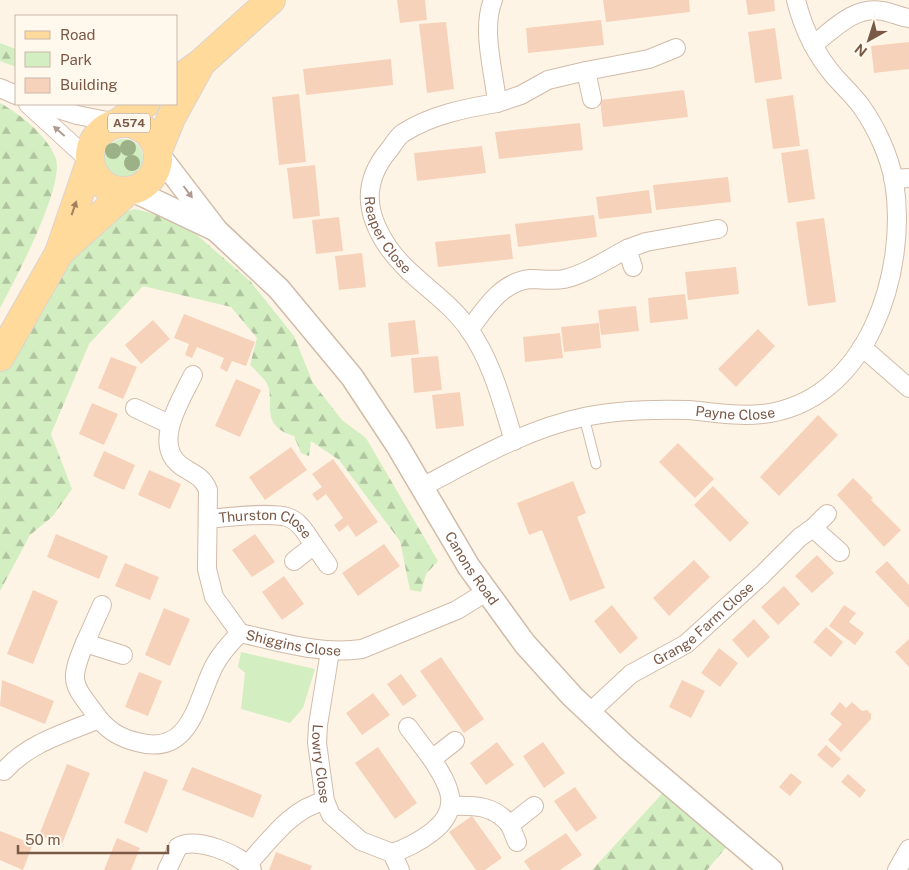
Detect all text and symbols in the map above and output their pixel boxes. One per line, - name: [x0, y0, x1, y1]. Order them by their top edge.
- legend: [15, 15, 178, 105]
- north arrow: [844, 15, 894, 65]
- text: Road: [60, 26, 96, 43]
- text: N: [852, 40, 870, 60]
- text: Park: [60, 51, 92, 68]
- text: Building: [60, 76, 118, 93]
- road number: A574: [108, 114, 150, 132]
- one-way arrow: [53, 125, 66, 136]
- one-way arrow: [182, 185, 193, 198]
- street label: Reaper Close: [362, 196, 415, 277]
- one-way arrow: [71, 200, 79, 215]
- street label: Payne Close: [695, 403, 776, 423]
- street label: Thurston Close: [218, 507, 315, 541]
- street label: Canons Road: [442, 529, 502, 608]
- street label: Grange Farm Close: [650, 579, 757, 668]
- street label: Shiggins Close: [244, 627, 341, 659]
- street label: Lowry Close: [309, 724, 333, 804]
- scale bar: [18, 822, 168, 854]
- text: 50 m: [25, 831, 60, 848]

